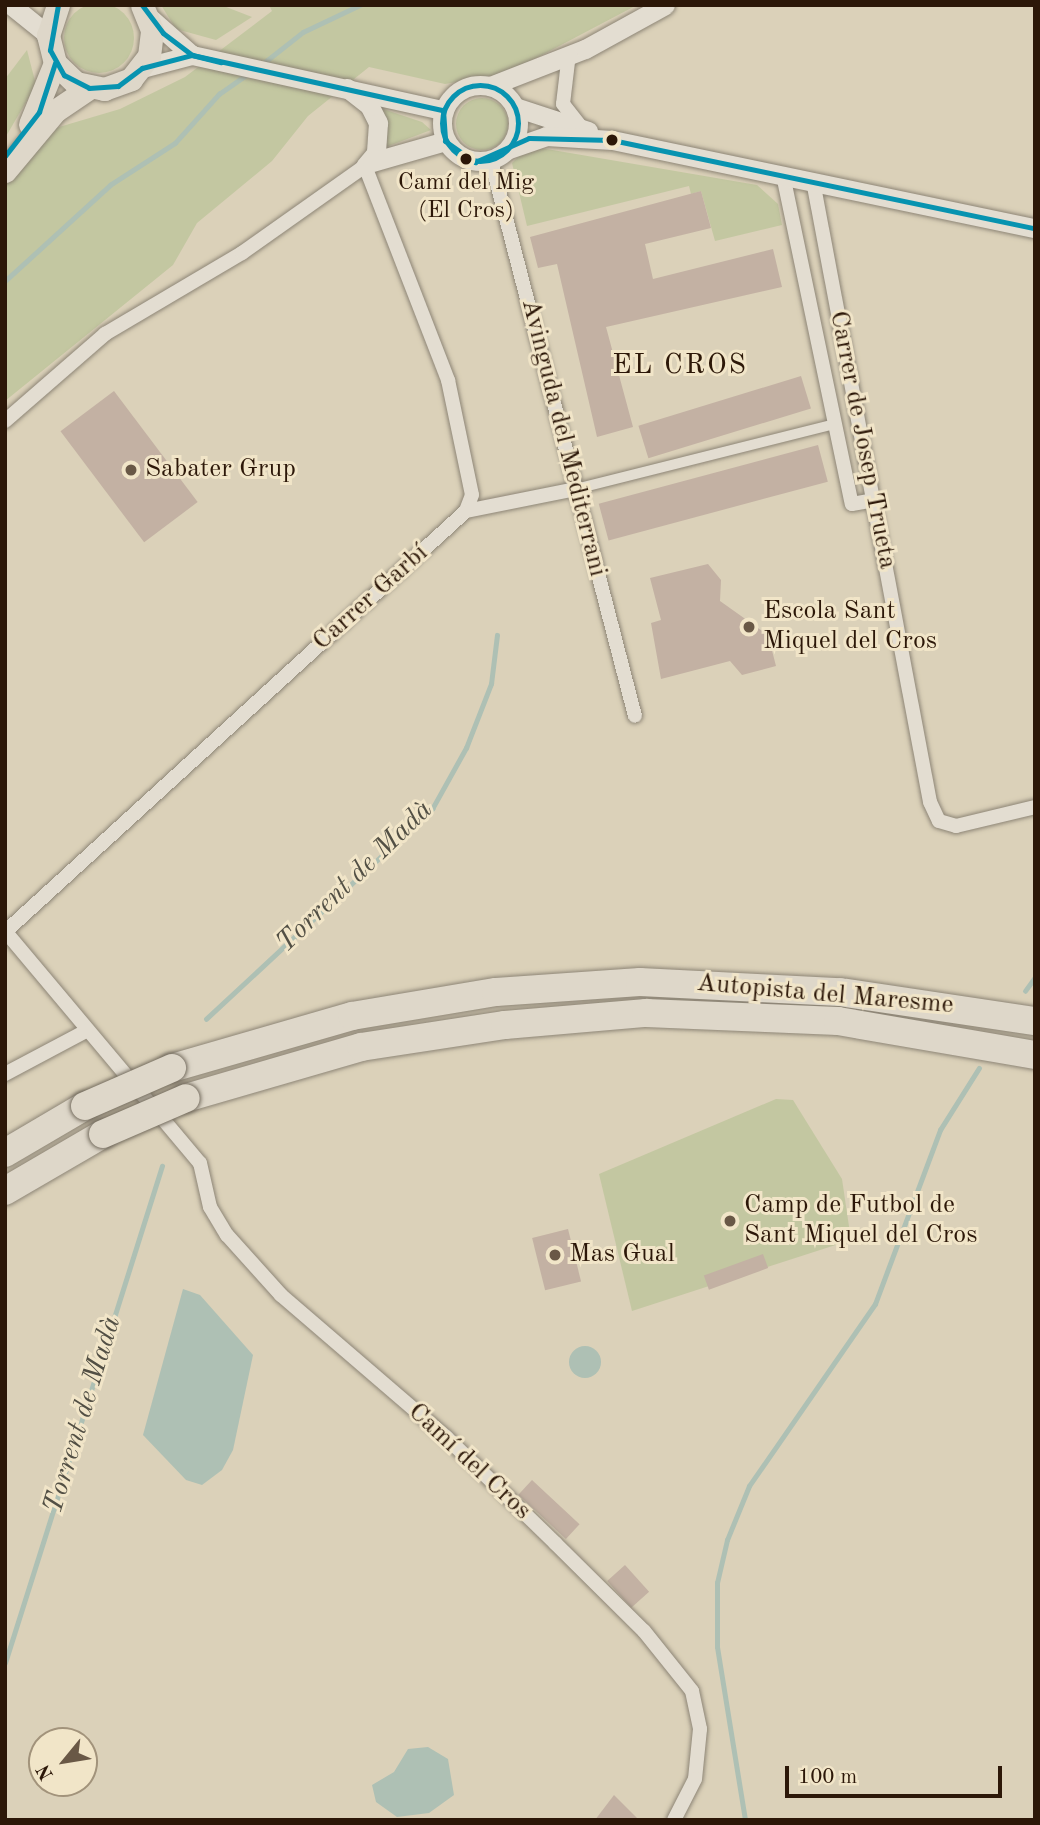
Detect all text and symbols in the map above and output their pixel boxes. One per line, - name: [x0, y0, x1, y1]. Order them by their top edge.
- unlabelled marker: [605, 133, 619, 147]
- marker: Camí del Mig (El Cros): [459, 152, 473, 166]
- place label: Camí del Mig (El Cros): [398, 170, 534, 226]
- street label: Avinguda del Mediterrani: [513, 296, 613, 580]
- street label: Carrer de Josep Trueta: [822, 308, 902, 572]
- district label: EL CROS: [613, 349, 747, 383]
- place label: Sabater Grup: [145, 454, 296, 486]
- marker: Sabater Grup: [123, 462, 139, 478]
- street label: Carrer Garbí: [307, 538, 435, 658]
- place label: Escola Sant Miquel del Cros: [763, 596, 937, 658]
- marker: Escola Sant Miquel del Cros: [741, 619, 757, 635]
- water label: Torrent de Madà: [270, 794, 440, 960]
- street label: Autopista del Maresme: [695, 968, 955, 1022]
- place label: Camp de Futbol de Sant Miquel del Cros: [744, 1190, 977, 1252]
- marker: Camp de Futbol de Sant Miquel del Cros: [722, 1213, 738, 1229]
- place label: Mas Gual: [569, 1239, 675, 1271]
- marker: Mas Gual: [547, 1247, 563, 1263]
- water label: Torrent de Madà: [37, 1312, 129, 1518]
- street label: Camí del Cros: [401, 1397, 537, 1527]
- north arrow: [28, 1727, 98, 1797]
- scale bar: [788, 1752, 1005, 1796]
- text: N: [34, 1761, 58, 1783]
- text: 100 m: [798, 1767, 857, 1788]

